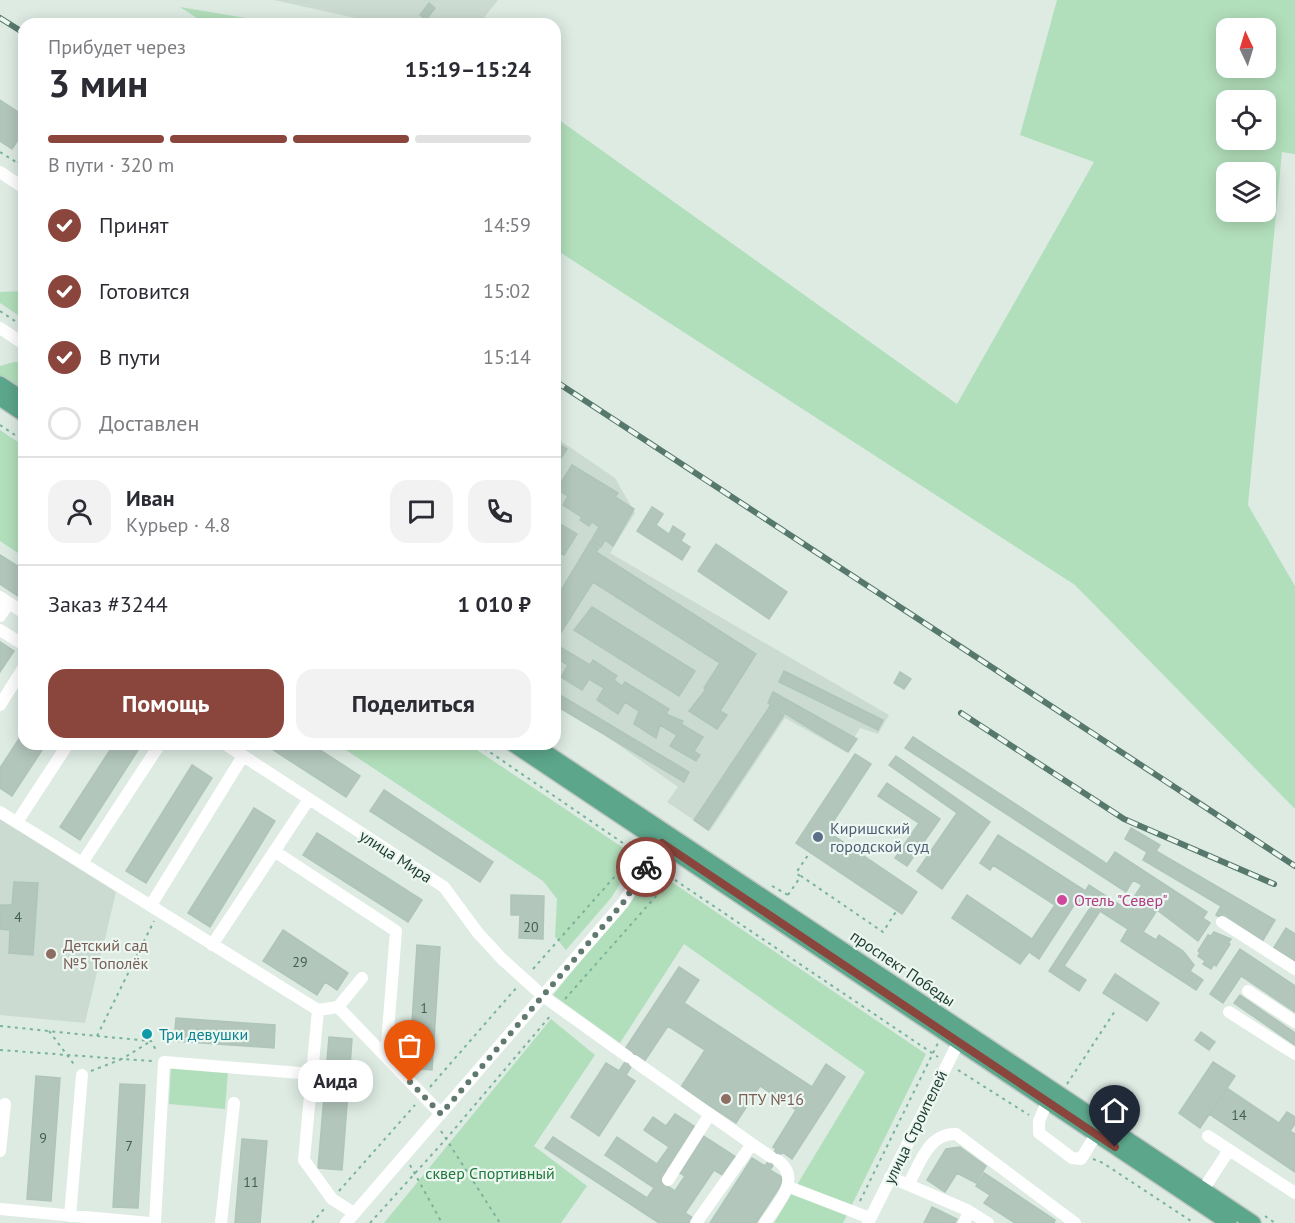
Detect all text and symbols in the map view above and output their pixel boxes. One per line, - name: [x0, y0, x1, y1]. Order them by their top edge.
- north arrow: [1216, 18, 1276, 78]
- map controls: [1216, 18, 1276, 222]
- text: Прибудет через: [48, 34, 186, 60]
- text: 15:19–15:24: [405, 55, 531, 83]
- text: 3 мин: [48, 57, 148, 108]
- button: locate: [1216, 90, 1276, 150]
- text: В пути · 320 m: [48, 152, 174, 178]
- button: layers: [1216, 162, 1276, 222]
- icon: check: [48, 209, 81, 242]
- text: Принят: [99, 211, 169, 239]
- text: 14:59: [483, 212, 531, 238]
- icon: check: [48, 275, 81, 308]
- text: Готовится: [99, 277, 190, 305]
- text: 15:02: [483, 278, 531, 304]
- icon: check: [48, 341, 81, 374]
- text: В пути: [99, 343, 161, 371]
- text: 15:14: [483, 344, 531, 370]
- text: Доставлен: [99, 409, 199, 437]
- button: person: [48, 480, 111, 543]
- button: chat: [390, 480, 453, 543]
- button: phone: [468, 480, 531, 543]
- text: Иван: [126, 484, 175, 512]
- text: Курьер · 4.8: [126, 512, 230, 538]
- text: Заказ #3244: [48, 590, 168, 618]
- text: 1 010 ₽: [457, 590, 531, 618]
- button: Помощь: [48, 669, 284, 738]
- button: Поделиться: [296, 669, 531, 738]
- place label: Киришский городской суд: [830, 818, 930, 856]
- street label: улица Мира: [356, 825, 436, 887]
- marker: Киришский городской суд: [811, 830, 825, 844]
- courier: [616, 837, 676, 897]
- icon: bike: [630, 851, 663, 884]
- place label: Отель "Север": [1074, 890, 1168, 910]
- marker: Отель "Север": [1055, 893, 1069, 907]
- house number: 4: [14, 908, 22, 926]
- house number: 20: [523, 918, 539, 936]
- street label: проспект Победы: [847, 926, 959, 1010]
- place label: Детский сад №5 Тополёк: [63, 935, 148, 973]
- marker: Детский сад №5 Тополёк: [44, 947, 58, 961]
- house number: 29: [292, 953, 308, 971]
- house number: 1: [420, 999, 428, 1017]
- pin: [384, 1020, 435, 1082]
- place label: Три девушки: [159, 1024, 248, 1044]
- marker: Три девушки: [140, 1027, 154, 1041]
- icon: bag: [393, 1029, 426, 1062]
- callout: Аида: [299, 1061, 374, 1103]
- street label: улица Строителей: [879, 1067, 951, 1187]
- text: Аида: [313, 1068, 358, 1094]
- pin: [1089, 1085, 1140, 1147]
- place label: ПТУ №16: [738, 1089, 804, 1109]
- marker: ПТУ №16: [719, 1092, 733, 1106]
- icon: home: [1098, 1094, 1131, 1127]
- house number: 14: [1231, 1106, 1247, 1124]
- house number: 9: [39, 1129, 47, 1147]
- house number: 7: [125, 1137, 133, 1155]
- park label: сквер Спортивный: [425, 1163, 555, 1183]
- house number: 11: [243, 1173, 259, 1191]

